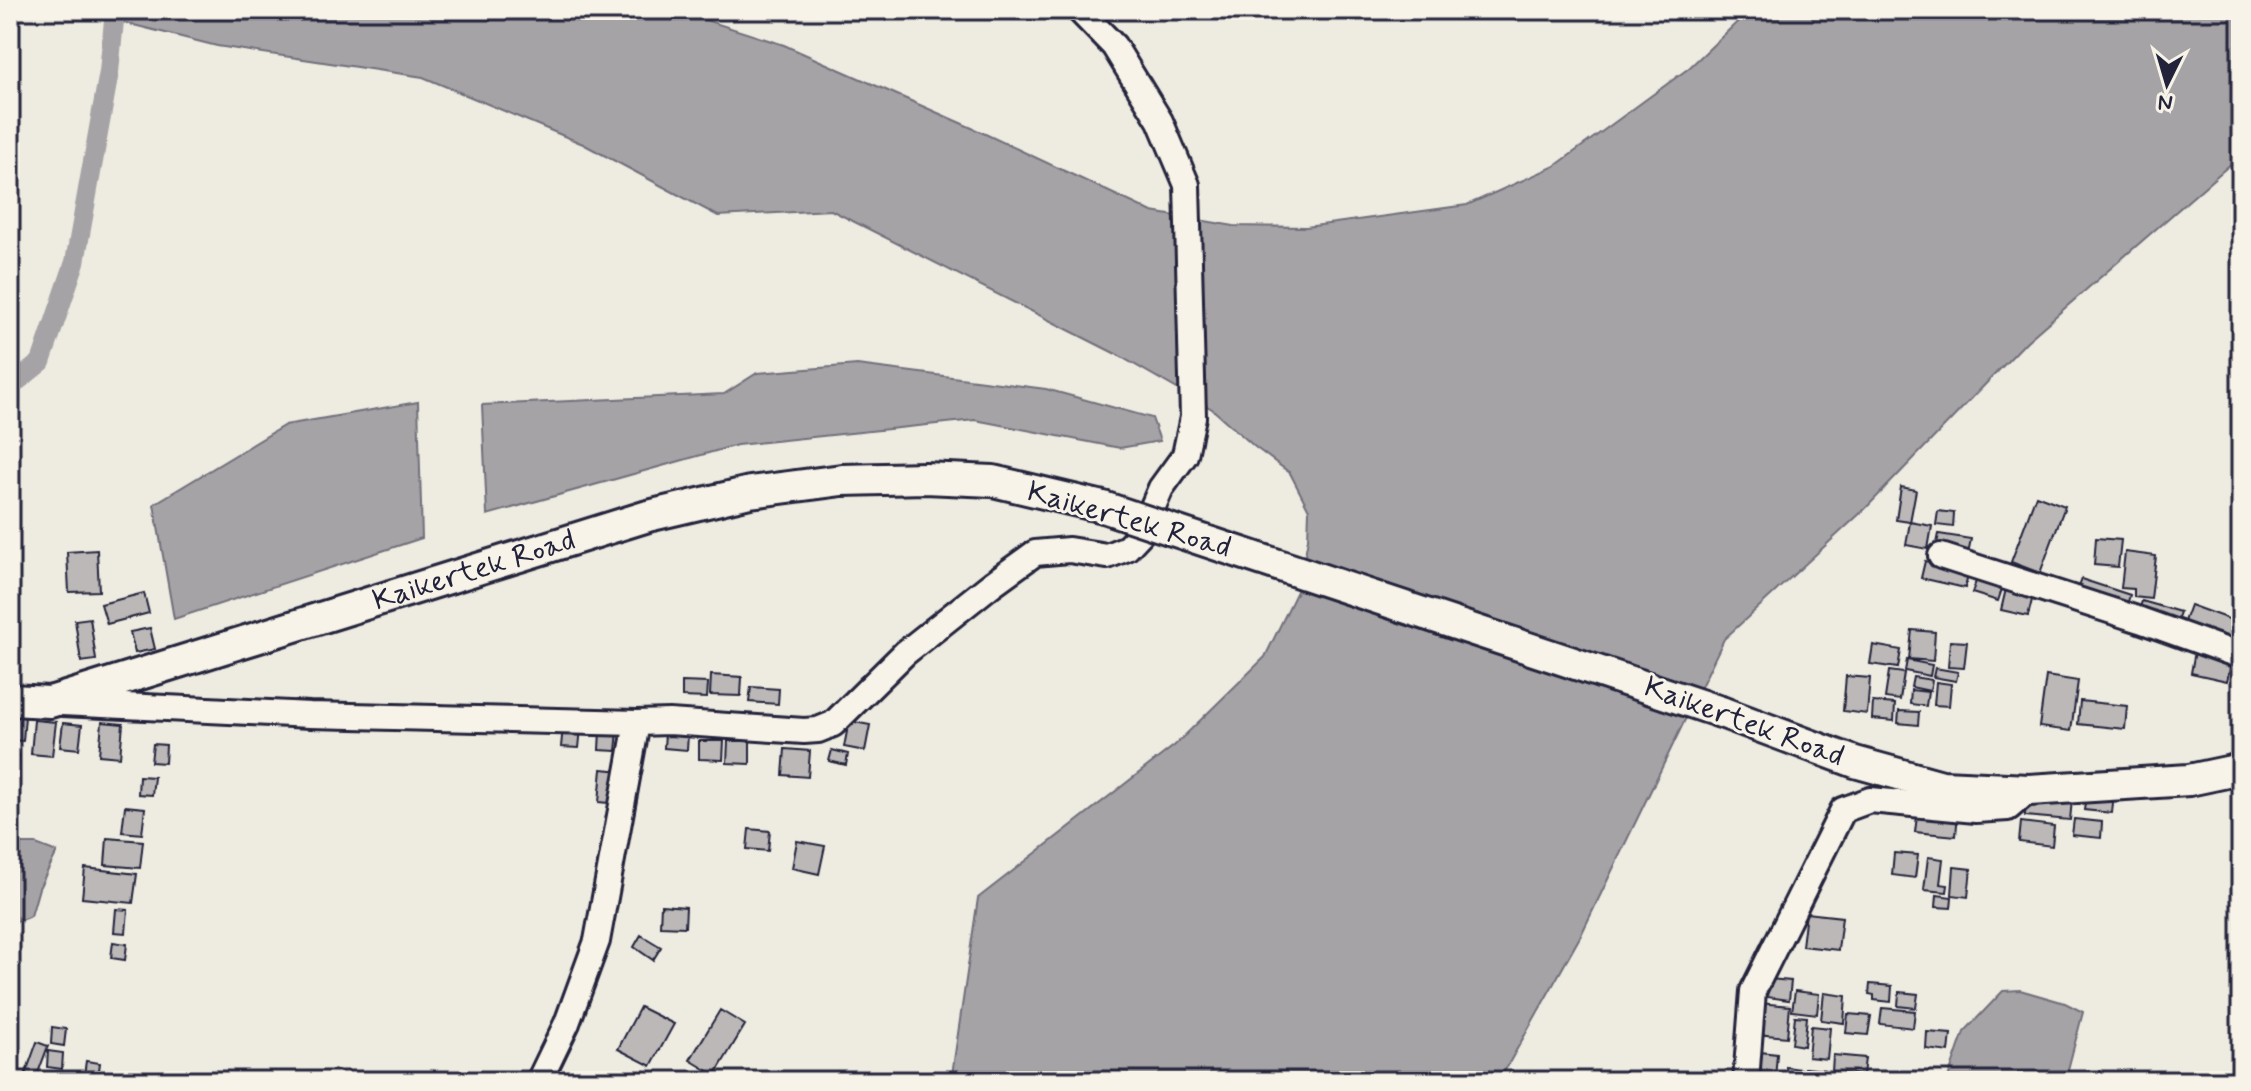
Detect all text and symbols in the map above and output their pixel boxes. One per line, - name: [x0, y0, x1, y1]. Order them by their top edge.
- north arrow: [2127, 44, 2207, 124]
- text: N: [2157, 87, 2174, 117]
- street label: Kaikertek Road: [1023, 472, 1235, 568]
- street label: Kaikertek Road: [368, 520, 580, 620]
- street label: Kaikertek Road: [1639, 668, 1849, 776]

